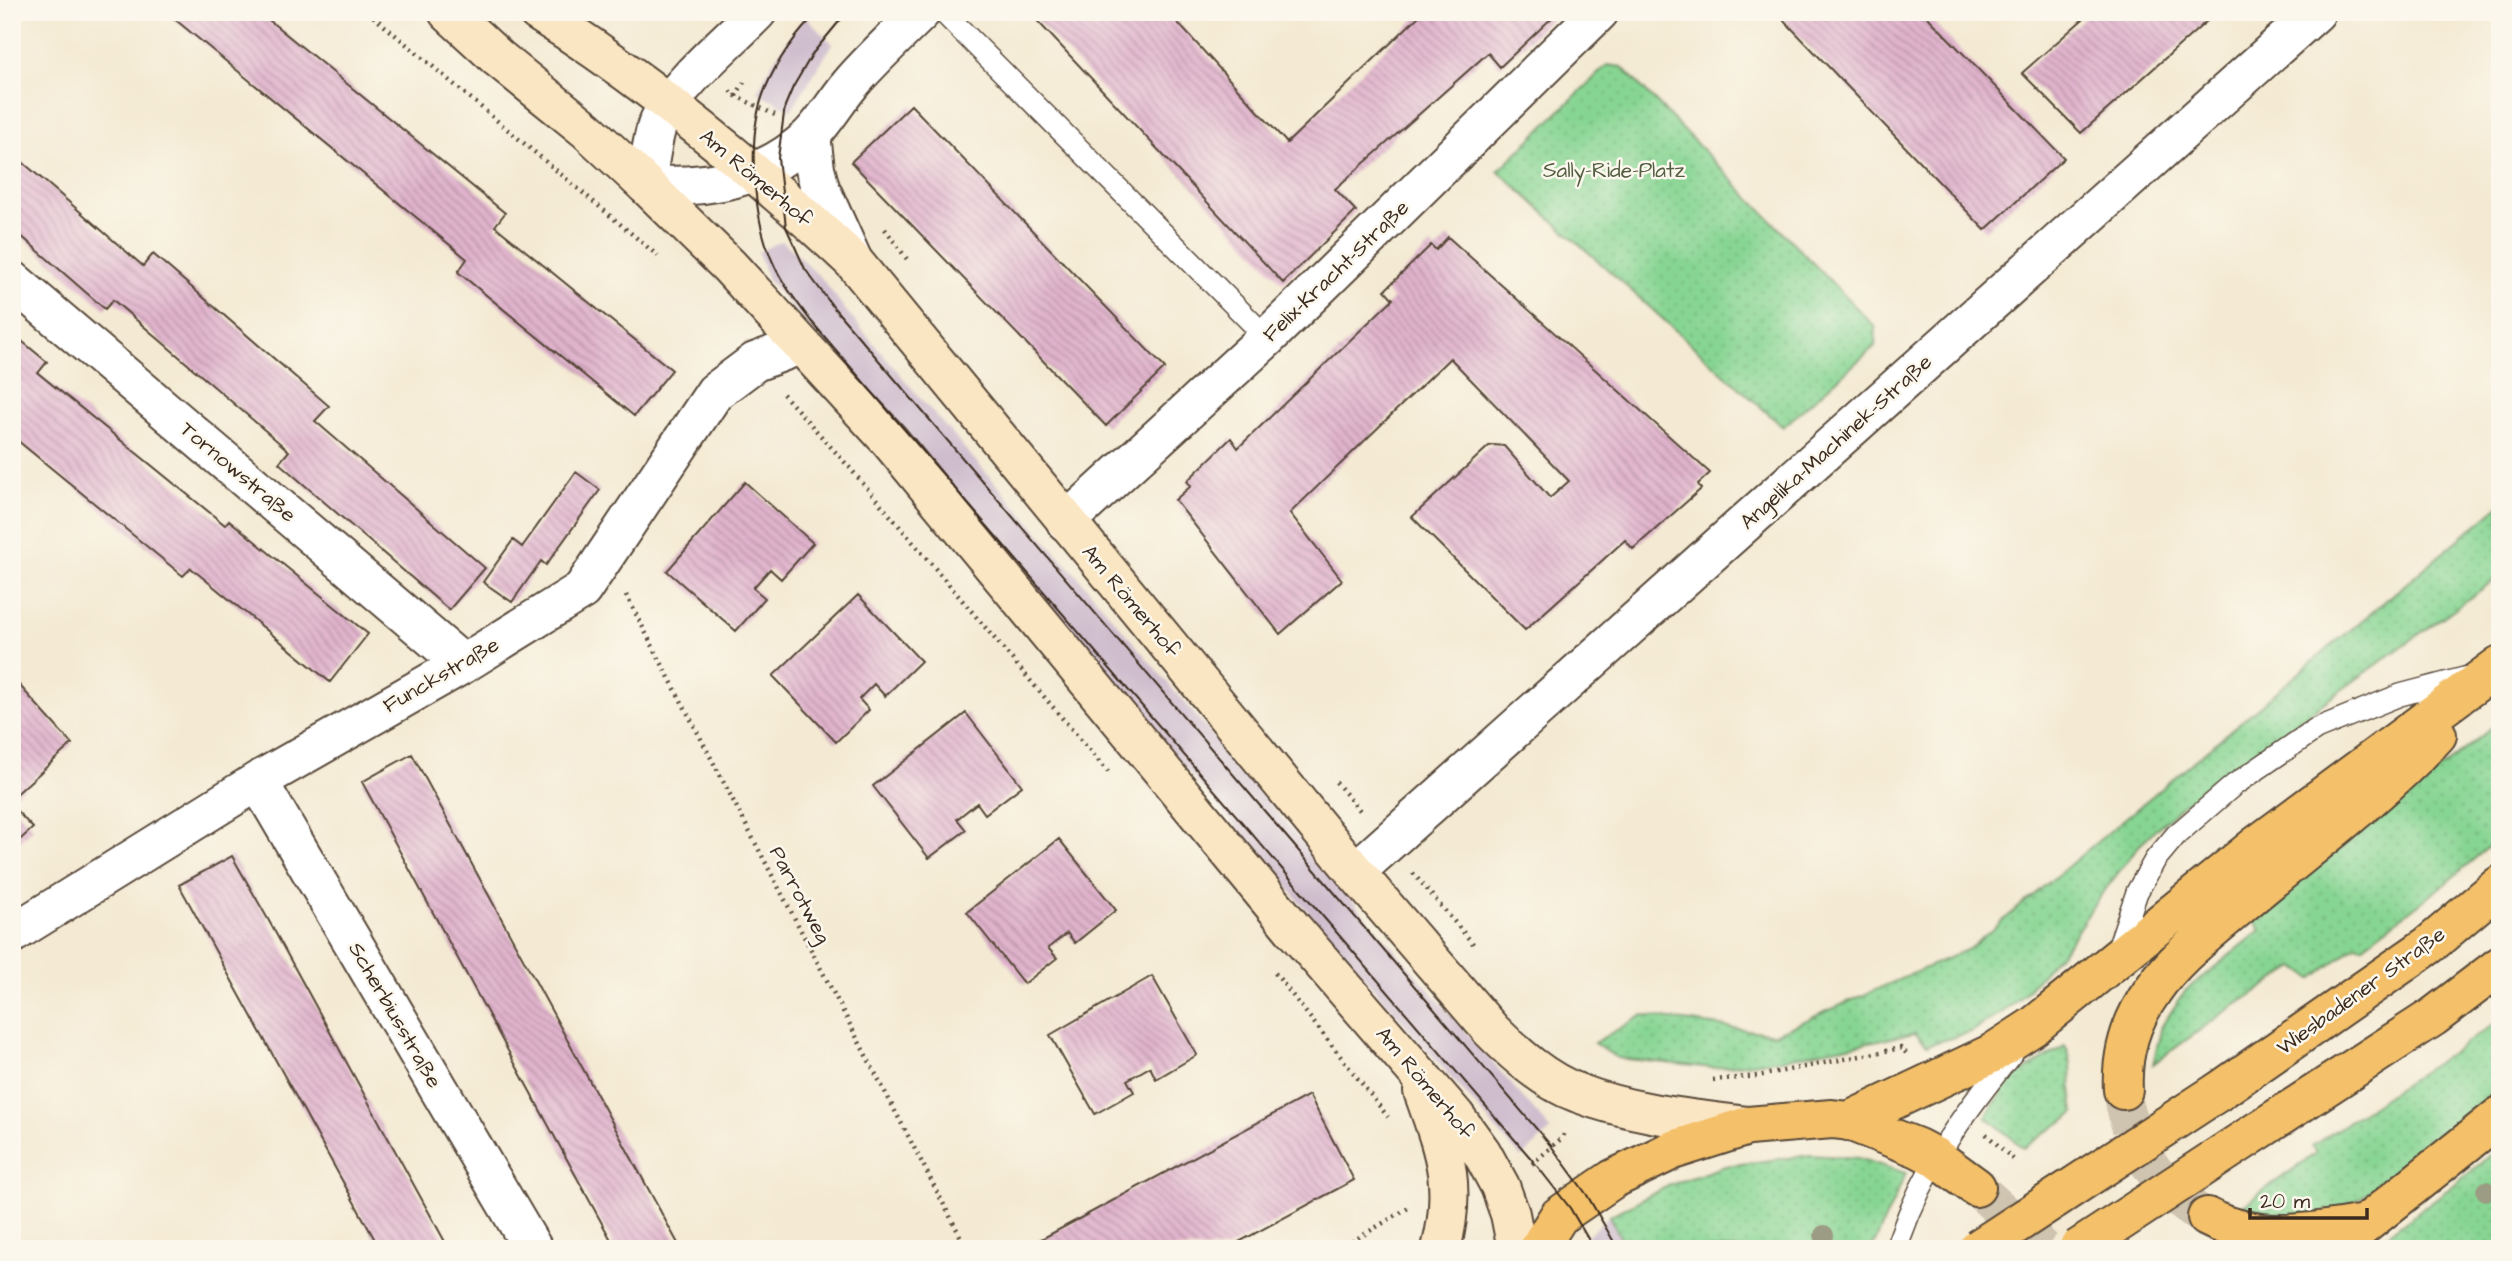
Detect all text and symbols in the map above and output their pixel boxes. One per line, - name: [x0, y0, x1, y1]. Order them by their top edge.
- street label: Am Römerhof: [693, 122, 819, 234]
- park label: Sally-Ride-Platz: [1543, 156, 1686, 187]
- street label: Felix-Kracht-Straße: [1256, 194, 1416, 348]
- street label: Angelika-Machinek-Straße: [1734, 348, 1940, 538]
- street label: Tornowstraße: [174, 415, 302, 529]
- street label: Am Römerhof: [1075, 538, 1187, 664]
- street label: Funckstraße: [378, 630, 504, 720]
- street label: Parrotweg: [760, 841, 838, 950]
- street label: Wiesbadener Straße: [2271, 920, 2451, 1062]
- street label: Scherbiusstraße: [341, 937, 449, 1093]
- street label: Am Römerhof: [1369, 1020, 1481, 1146]
- scale bar: [2250, 1177, 2367, 1221]
- text: 20 m: [2260, 1187, 2311, 1216]

